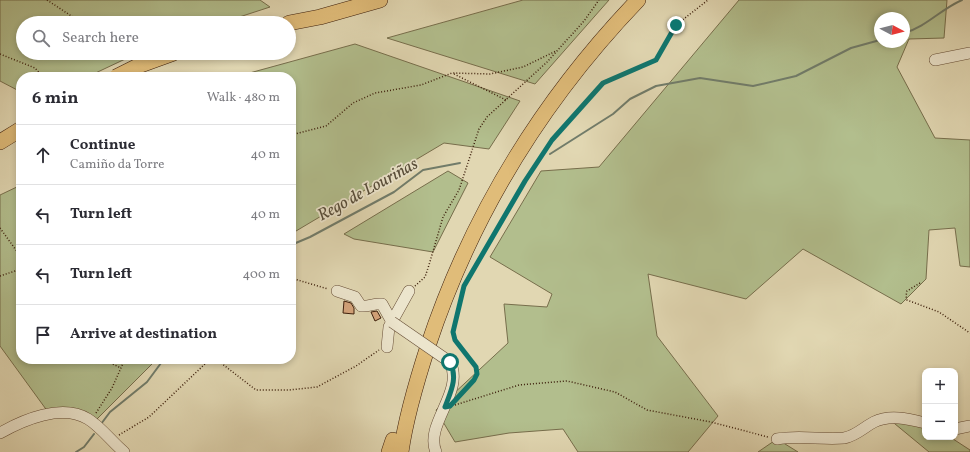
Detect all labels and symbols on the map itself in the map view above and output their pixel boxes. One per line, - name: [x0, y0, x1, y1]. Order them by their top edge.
- north arrow: [874, 12, 910, 48]
- route end: [667, 16, 685, 34]
- water label: Rego de Louriñas: [314, 153, 422, 227]
- route start: [441, 353, 459, 371]

